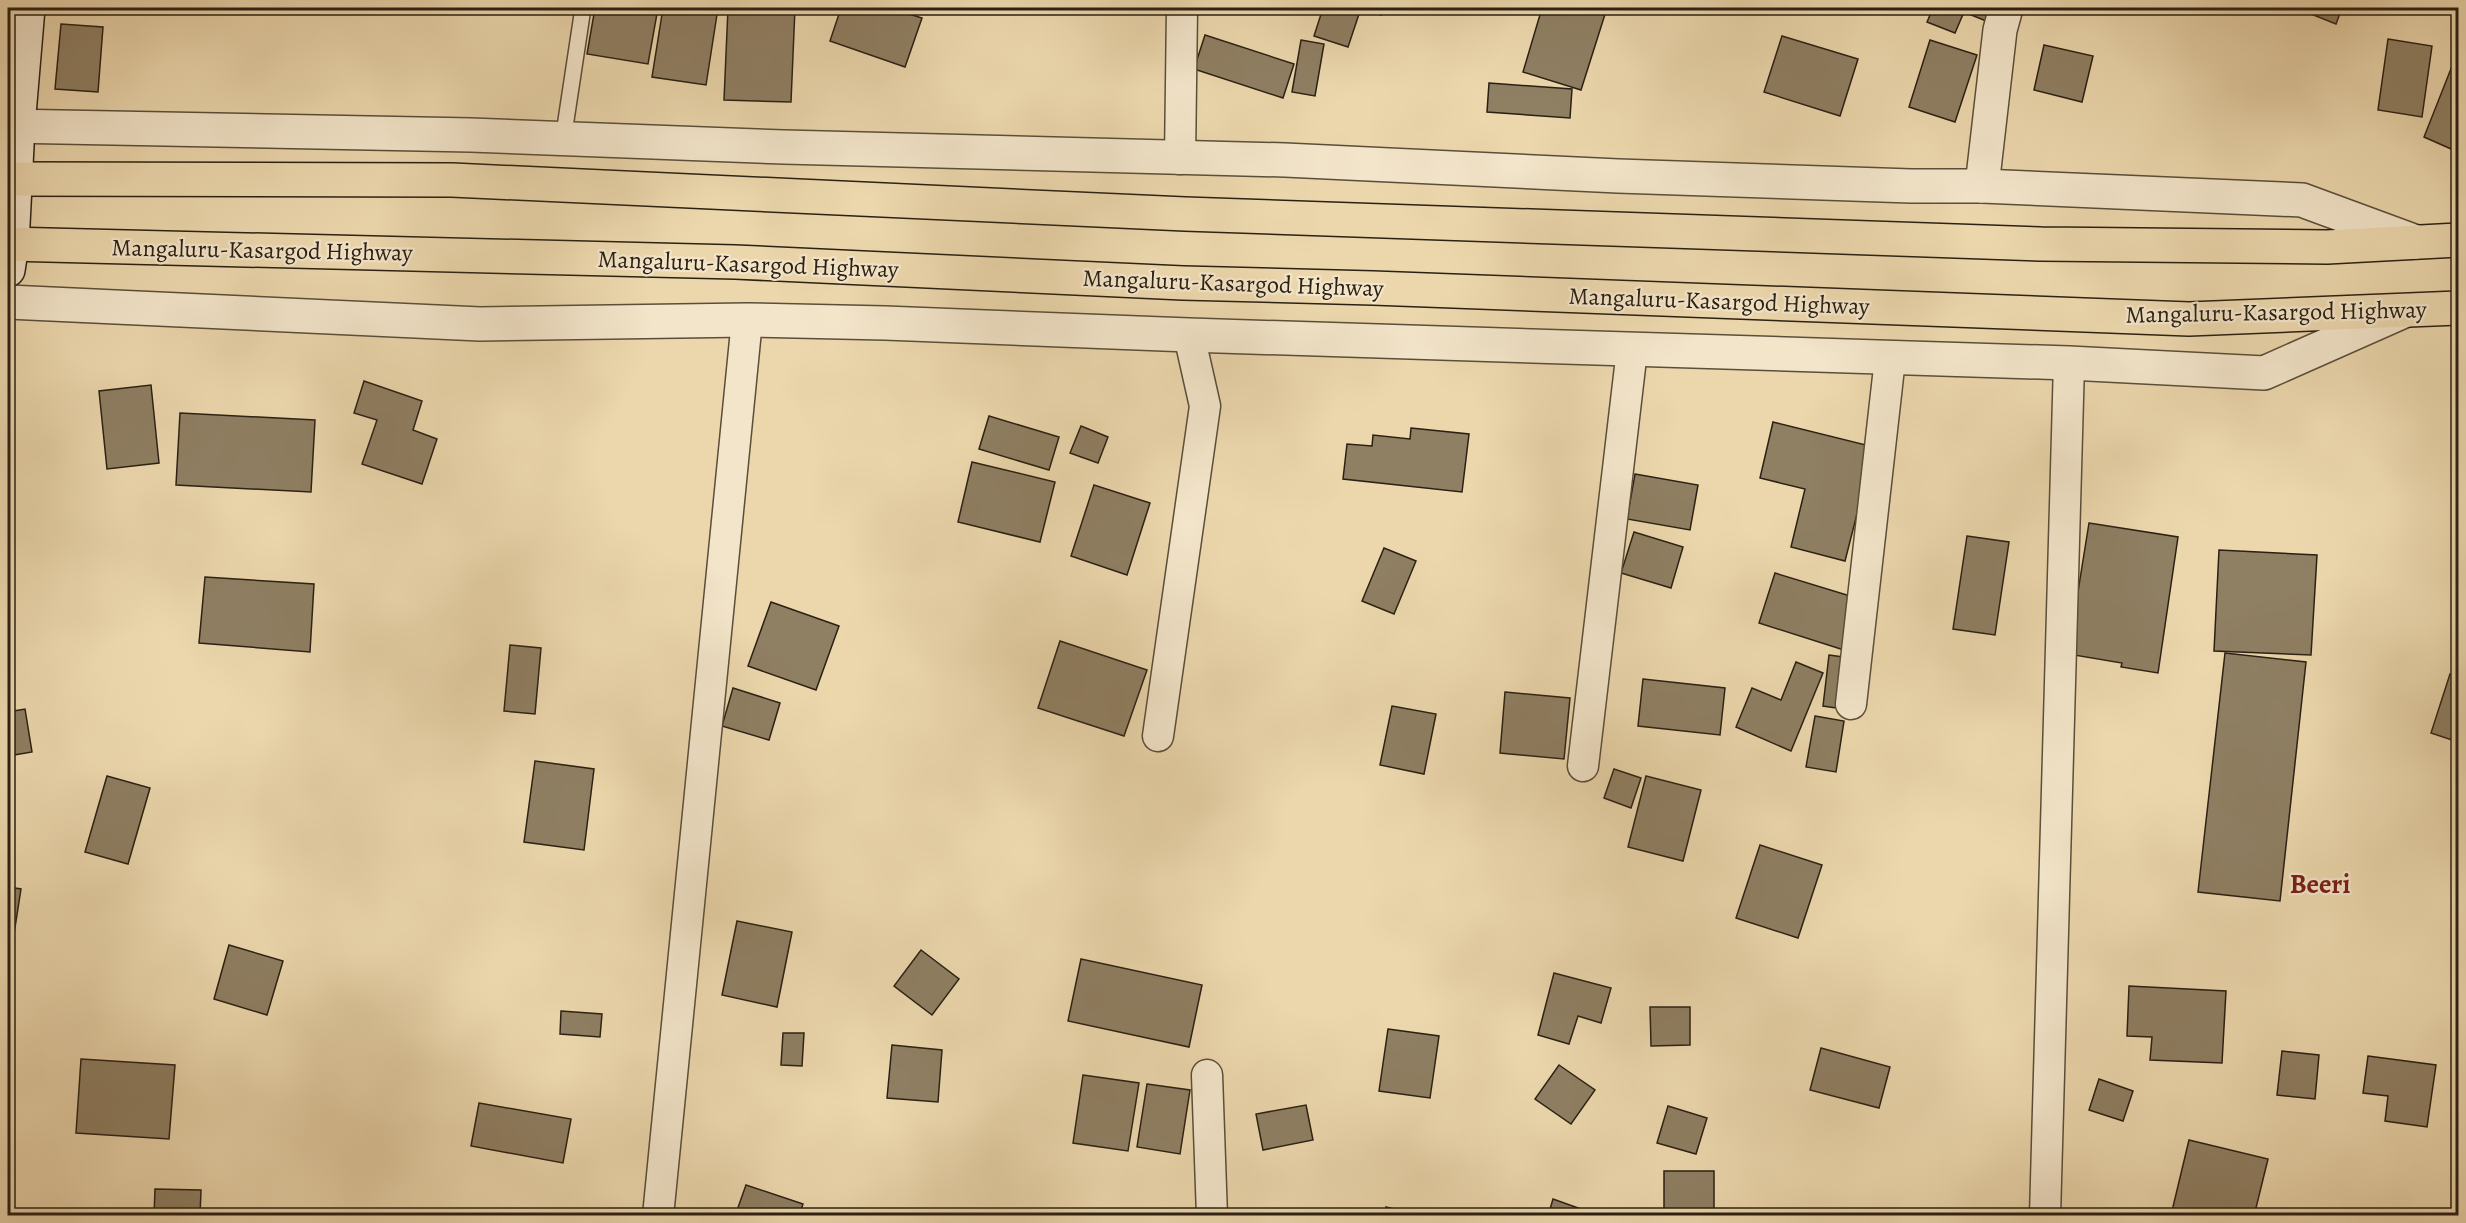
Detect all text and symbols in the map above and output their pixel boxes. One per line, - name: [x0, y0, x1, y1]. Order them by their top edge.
- street label: Mangaluru-Kasargod Highway: [111, 231, 413, 269]
- street label: Mangaluru-Kasargod Highway: [597, 243, 899, 285]
- street label: Mangaluru-Kasargod Highway: [1082, 262, 1384, 304]
- street label: Mangaluru-Kasargod Highway: [1568, 280, 1870, 322]
- street label: Mangaluru-Kasargod Highway: [2125, 293, 2427, 331]
- district label: Beeri: [2290, 866, 2350, 902]

